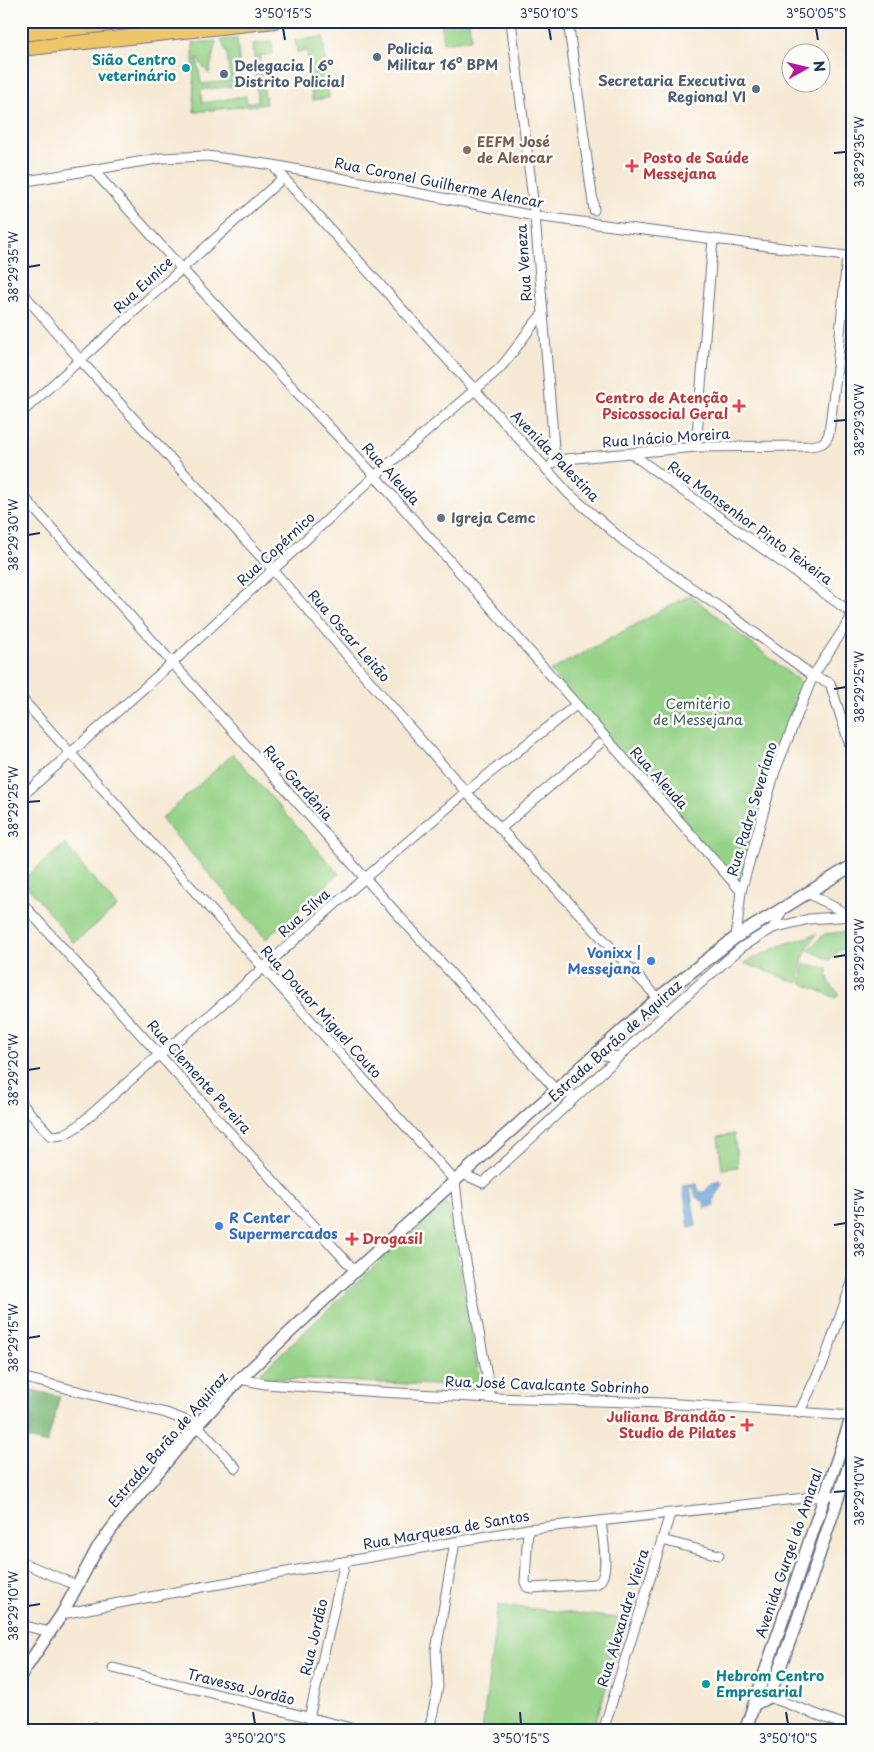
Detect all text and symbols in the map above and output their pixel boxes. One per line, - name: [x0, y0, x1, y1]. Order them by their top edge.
- text: 3°50'15"S: [254, 4, 312, 22]
- text: 3°50'10"S: [520, 4, 578, 22]
- text: 3°50'05"S: [786, 4, 846, 22]
- place label: Policia Militar 16º BPM: [387, 38, 498, 75]
- north arrow: [782, 42, 832, 92]
- place label: Sião Centro veterinário: [92, 49, 176, 86]
- marker: Policia Militar 16º BPM: [371, 51, 383, 63]
- place label: Delegacia | 6° Distrito Policial: [234, 55, 345, 92]
- text: N: [808, 59, 831, 73]
- marker: Sião Centro veterinário: [180, 62, 192, 74]
- marker: Delegacia | 6° Distrito Policial: [218, 68, 230, 80]
- place label: Secretaria Executiva Regional VI: [598, 70, 746, 107]
- marker: Secretaria Executiva Regional VI: [750, 83, 762, 95]
- text: 38°29'35"W: [850, 116, 868, 188]
- place label: EEFM José de Alencar: [477, 131, 554, 168]
- marker: EEFM José de Alencar: [461, 144, 473, 156]
- place label: Posto de Saúde Messejana: [643, 147, 749, 184]
- street label: Rua Coronel Guilherme Alencar: [333, 152, 546, 213]
- marker: Posto de Saúde Messejana: [625, 159, 639, 173]
- street label: Rua Veneza: [510, 223, 537, 302]
- text: 38°29'35"W: [4, 231, 22, 303]
- street label: Rua Eunice: [108, 252, 177, 318]
- text: 38°29'30"W: [850, 383, 868, 456]
- place label: Centro de Atenção Psicossocial Geral: [595, 387, 728, 424]
- marker: Centro de Atenção Psicossocial Geral: [732, 399, 746, 413]
- street label: Avenida Palestina: [506, 405, 605, 506]
- street label: Rua Inácio Moreira: [601, 423, 731, 452]
- street label: Rua Aleuda: [358, 438, 425, 510]
- street label: Rua Monsenhor Pinto Teixeira: [664, 456, 837, 590]
- text: 38°29'30"W: [4, 498, 22, 571]
- street label: Rua Copérnico: [232, 507, 320, 590]
- place label: Igreja Cemc: [451, 507, 536, 528]
- marker: Igreja Cemc: [435, 512, 447, 524]
- street label: Rua Oscar Leitão: [303, 585, 396, 687]
- text: 38°29'25"W: [850, 650, 868, 723]
- park label: Cemitério de Messejana: [653, 693, 743, 730]
- street label: Rua Padre Severíano: [721, 739, 782, 879]
- street label: Rua Gardênia: [259, 740, 338, 825]
- street label: Rua Aleuda: [626, 742, 693, 814]
- text: 38°29'25"W: [4, 765, 22, 838]
- street label: Rua Sílva: [273, 883, 335, 942]
- text: 38°29'20"W: [850, 918, 868, 992]
- street label: Rua Doutor Miguel Couto: [256, 941, 387, 1083]
- place label: Vonixx | Messejana: [568, 942, 641, 979]
- marker: Vonixx | Messejana: [645, 955, 657, 967]
- street label: Estrada Barão de Aquiraz: [543, 975, 686, 1106]
- street label: Rua Clemente Pereira: [142, 1015, 256, 1138]
- text: 38°29'20"W: [4, 1033, 22, 1107]
- text: 38°29'15"W: [850, 1188, 868, 1258]
- place label: R Center Supermercados: [229, 1207, 338, 1244]
- marker: R Center Supermercados: [213, 1220, 225, 1232]
- place label: Drogasil: [362, 1228, 423, 1249]
- marker: Drogasil: [346, 1233, 358, 1245]
- text: 38°29'15"W: [4, 1303, 22, 1373]
- street label: Estrada Barão de Aquiraz: [103, 1367, 233, 1512]
- street label: Rua José Cavalcante Sobrinho: [445, 1370, 650, 1399]
- place label: Juliana Brandão - Studio de Pilates: [606, 1406, 736, 1443]
- marker: Juliana Brandão - Studio de Pilates: [740, 1418, 754, 1432]
- text: 38°29'10"W: [850, 1455, 868, 1526]
- street label: Avenida Gurgel do Amaral: [750, 1465, 827, 1640]
- street label: Rua Marquesa de Santos: [361, 1505, 531, 1554]
- street label: Rua Alexandre Vieira: [592, 1546, 654, 1689]
- text: 38°29'10"W: [4, 1570, 22, 1641]
- street label: Rua Jordão: [295, 1596, 333, 1677]
- street label: Travessa Jordão: [185, 1663, 297, 1710]
- place label: Hebrom Centro Empresarial: [716, 1665, 824, 1702]
- marker: Hebrom Centro Empresarial: [700, 1678, 712, 1690]
- text: 3°50'20"S: [224, 1729, 286, 1747]
- text: 3°50'15"S: [492, 1729, 550, 1747]
- text: 3°50'10"S: [759, 1729, 817, 1747]

